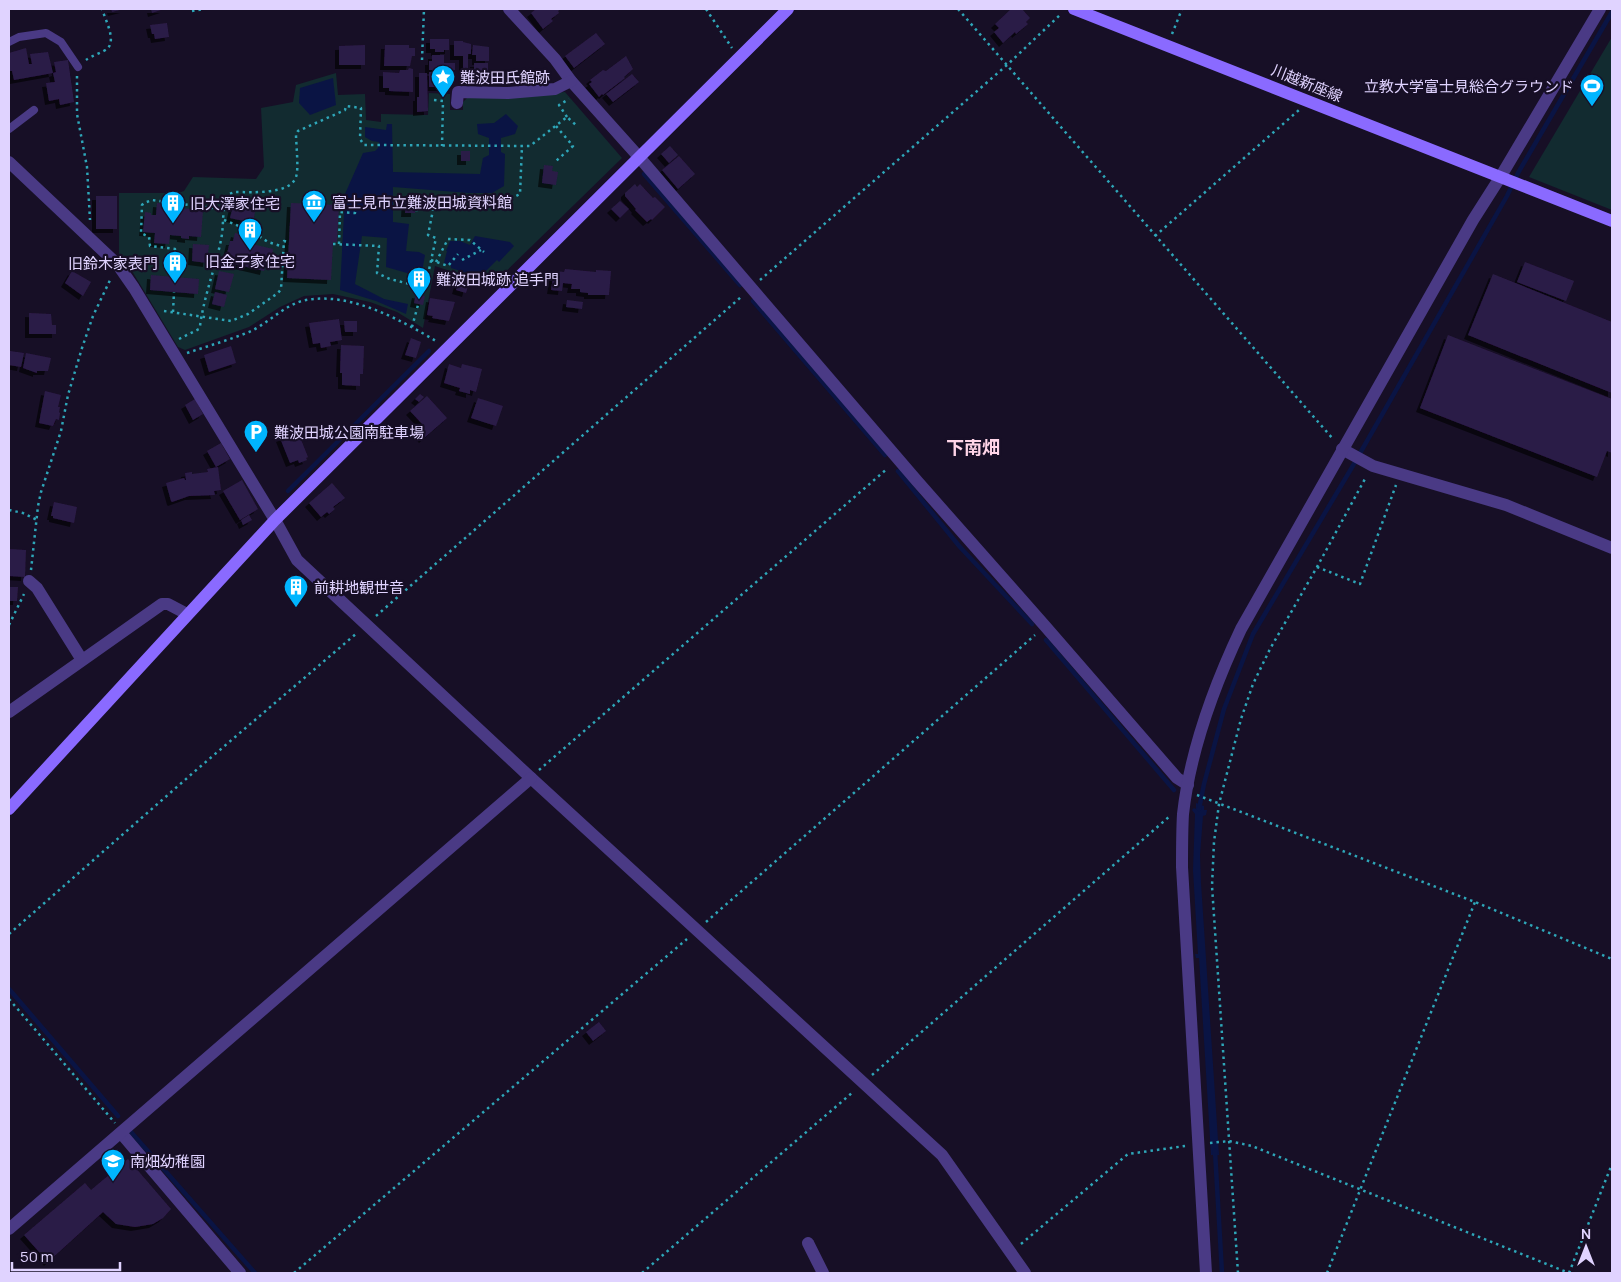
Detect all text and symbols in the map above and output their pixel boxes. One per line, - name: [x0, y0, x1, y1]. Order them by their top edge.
- street label: 川越新座線: [1268, 59, 1346, 107]
- place icon: 難波田氏館跡: [430, 64, 456, 98]
- place label: 難波田氏館跡: [460, 67, 550, 88]
- sports icon: 立教大学富士見総合グラウンド: [1579, 73, 1605, 107]
- place label: 立教大学富士見総合グラウンド: [1364, 76, 1574, 97]
- museum icon: 富士見市立難波田城資料館: [301, 189, 327, 223]
- building icon: 旧大澤家住宅: [160, 190, 186, 224]
- place label: 富士見市立難波田城資料館: [332, 192, 512, 213]
- place label: 旧大澤家住宅: [190, 193, 280, 214]
- building icon: 旧金子家住宅: [237, 217, 263, 251]
- building icon: 旧鈴木家表門: [162, 250, 188, 284]
- place label: 旧金子家住宅: [205, 251, 295, 272]
- place label: 旧鈴木家表門: [68, 253, 158, 274]
- building icon: 難波田城跡 追手門: [406, 266, 432, 300]
- place label: 難波田城跡 追手門: [436, 269, 559, 290]
- parking icon: 難波田城公園南駐車場: [243, 419, 269, 453]
- place label: 難波田城公園南駐車場: [274, 422, 424, 443]
- district label: 下南畑: [946, 435, 1000, 459]
- building icon: 前耕地観世音: [283, 574, 309, 608]
- place label: 前耕地観世音: [314, 577, 404, 598]
- school or university icon: 南畑幼稚園: [100, 1148, 126, 1182]
- place label: 南畑幼稚園: [130, 1151, 205, 1172]
- north arrow: [1561, 1222, 1611, 1272]
- text: N: [1581, 1224, 1591, 1243]
- scale bar: [12, 1240, 120, 1272]
- text: 50 m: [20, 1246, 54, 1267]

